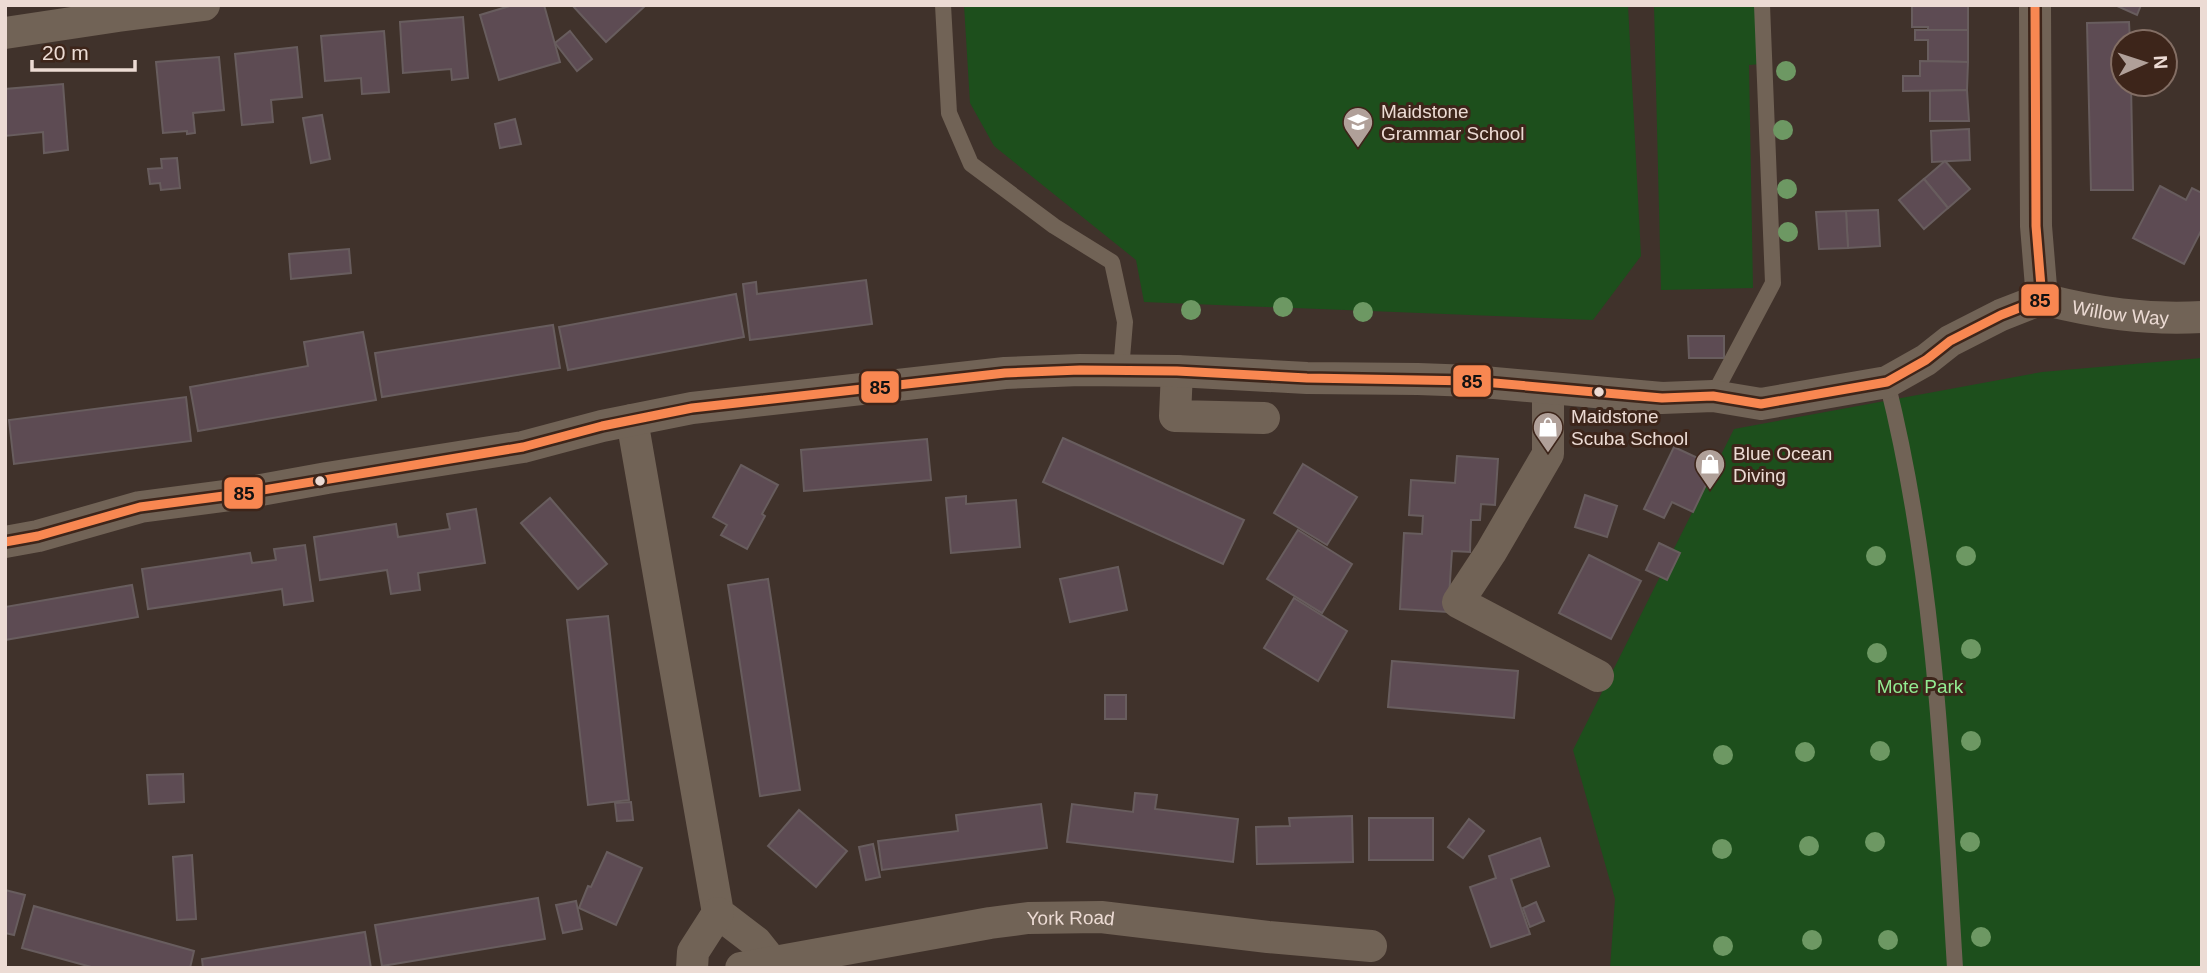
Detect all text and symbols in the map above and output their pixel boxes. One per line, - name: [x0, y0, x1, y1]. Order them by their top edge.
- scale bar: [32, 28, 135, 72]
- north arrow: [2109, 28, 2179, 98]
- text: 20 m: [42, 41, 89, 64]
- text: N: [2150, 55, 2171, 70]
- place label: Maidstone Grammar School: [1381, 101, 1525, 144]
- school or university icon: Maidstone Grammar School: [1341, 105, 1375, 149]
- line badge: 85: [2020, 283, 2060, 317]
- text: 85: [2029, 290, 2051, 311]
- street label: Willow Way: [2070, 296, 2170, 329]
- line badge: 85: [1452, 364, 1492, 398]
- line badge: 85: [860, 370, 900, 404]
- text: 85: [1461, 371, 1483, 392]
- text: 85: [869, 377, 891, 398]
- unlabelled marker: [1592, 385, 1606, 399]
- place label: Maidstone Scuba School: [1571, 406, 1688, 449]
- shop icon: Maidstone Scuba School: [1531, 410, 1565, 454]
- place label: Blue Ocean Diving: [1733, 443, 1832, 486]
- shop icon: Blue Ocean Diving: [1693, 447, 1727, 491]
- unlabelled marker: [313, 474, 327, 488]
- line badge: 85: [223, 476, 264, 510]
- text: 85: [233, 483, 255, 504]
- park label: Mote Park: [1877, 676, 1964, 697]
- street label: York Road: [1026, 907, 1116, 930]

